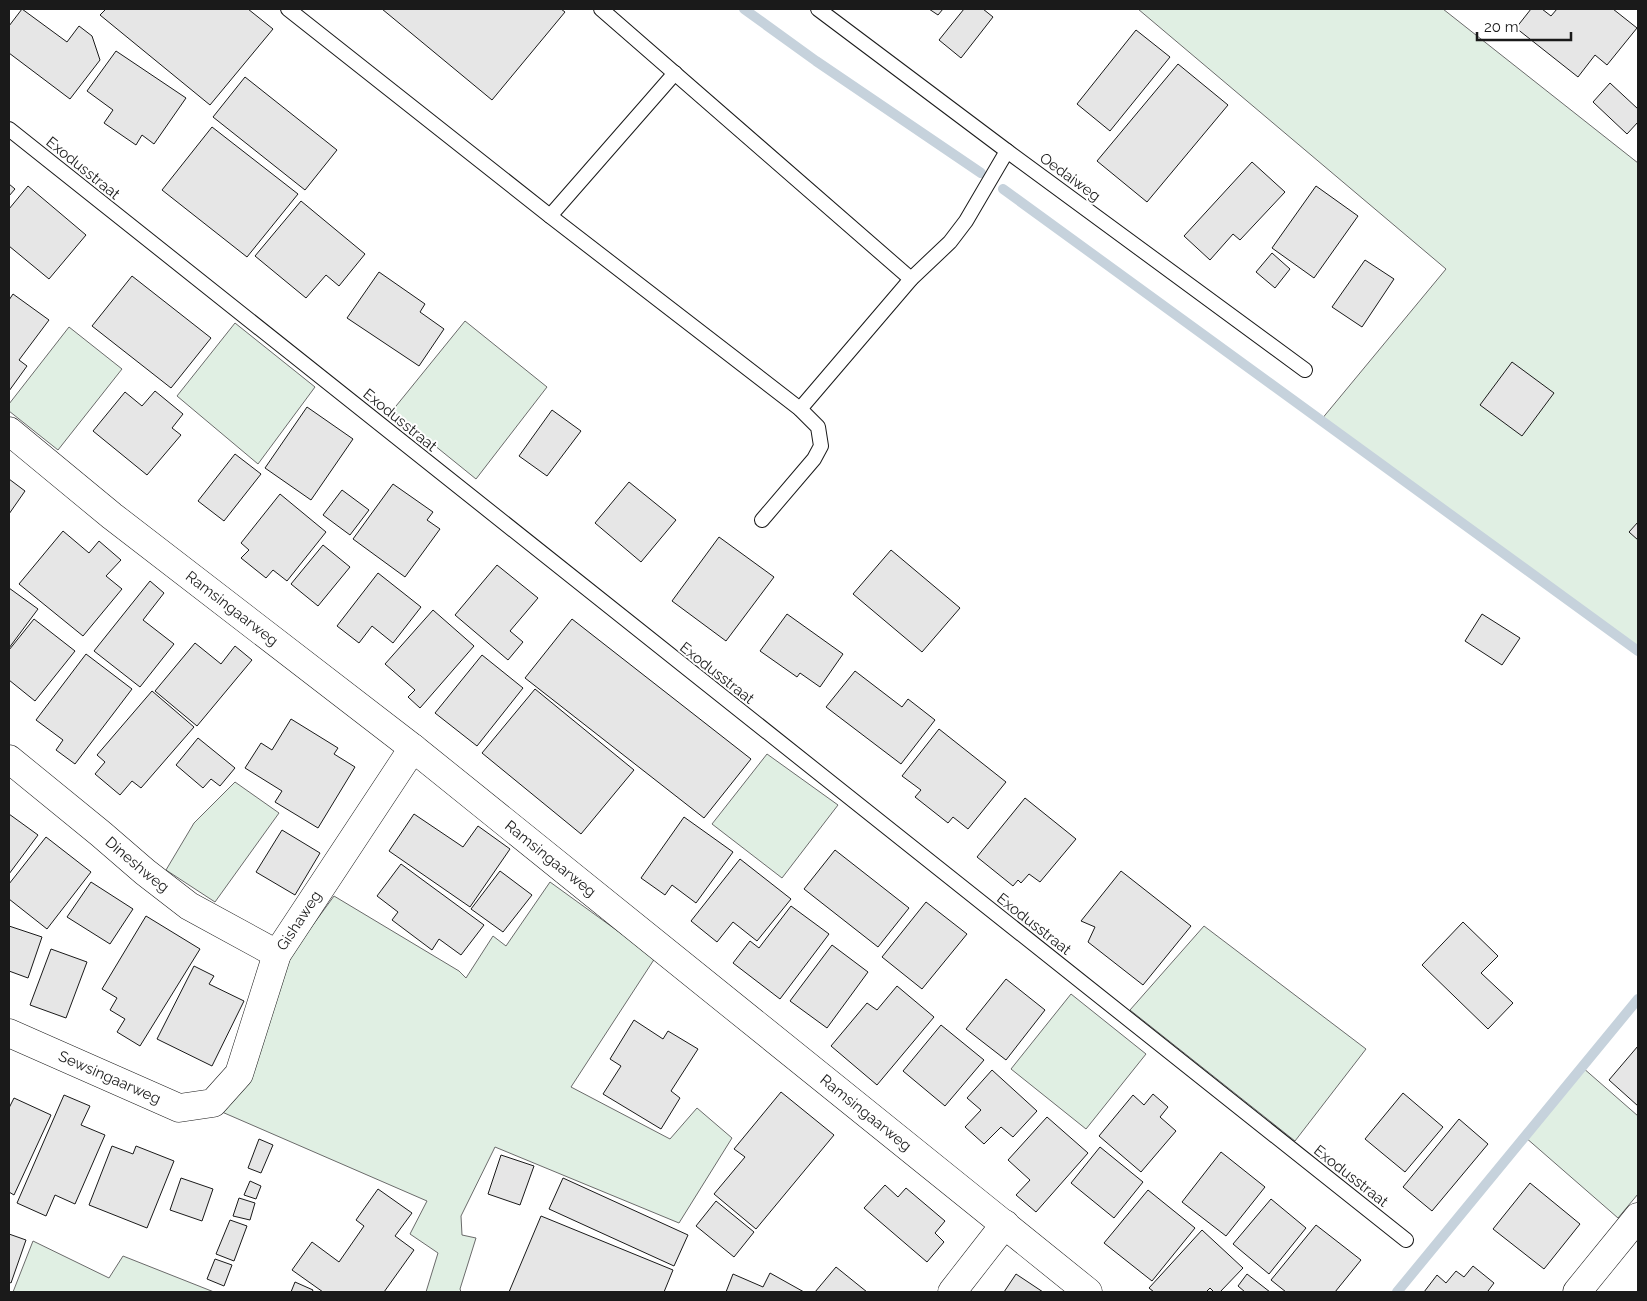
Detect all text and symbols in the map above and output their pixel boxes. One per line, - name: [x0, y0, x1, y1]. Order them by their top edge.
- scale bar: [1477, 10, 1571, 42]
- text: 20 m: [1484, 18, 1519, 36]
- street label: Exodusstraat: [43, 133, 123, 203]
- street label: Oedaiweg: [1036, 149, 1104, 205]
- street label: Exodusstraat: [360, 385, 440, 455]
- street label: Ramsingaarweg: [182, 567, 282, 650]
- street label: Exodusstraat: [676, 638, 758, 708]
- street label: Ramsingaarweg: [501, 817, 600, 901]
- street label: Dineshweg: [102, 833, 173, 896]
- street label: Gishaweg: [273, 887, 325, 954]
- street label: Exodusstraat: [993, 889, 1075, 959]
- street label: Sewsingaarweg: [56, 1047, 164, 1108]
- street label: Ramsingaarweg: [816, 1071, 915, 1155]
- street label: Exodusstraat: [1310, 1141, 1392, 1211]

